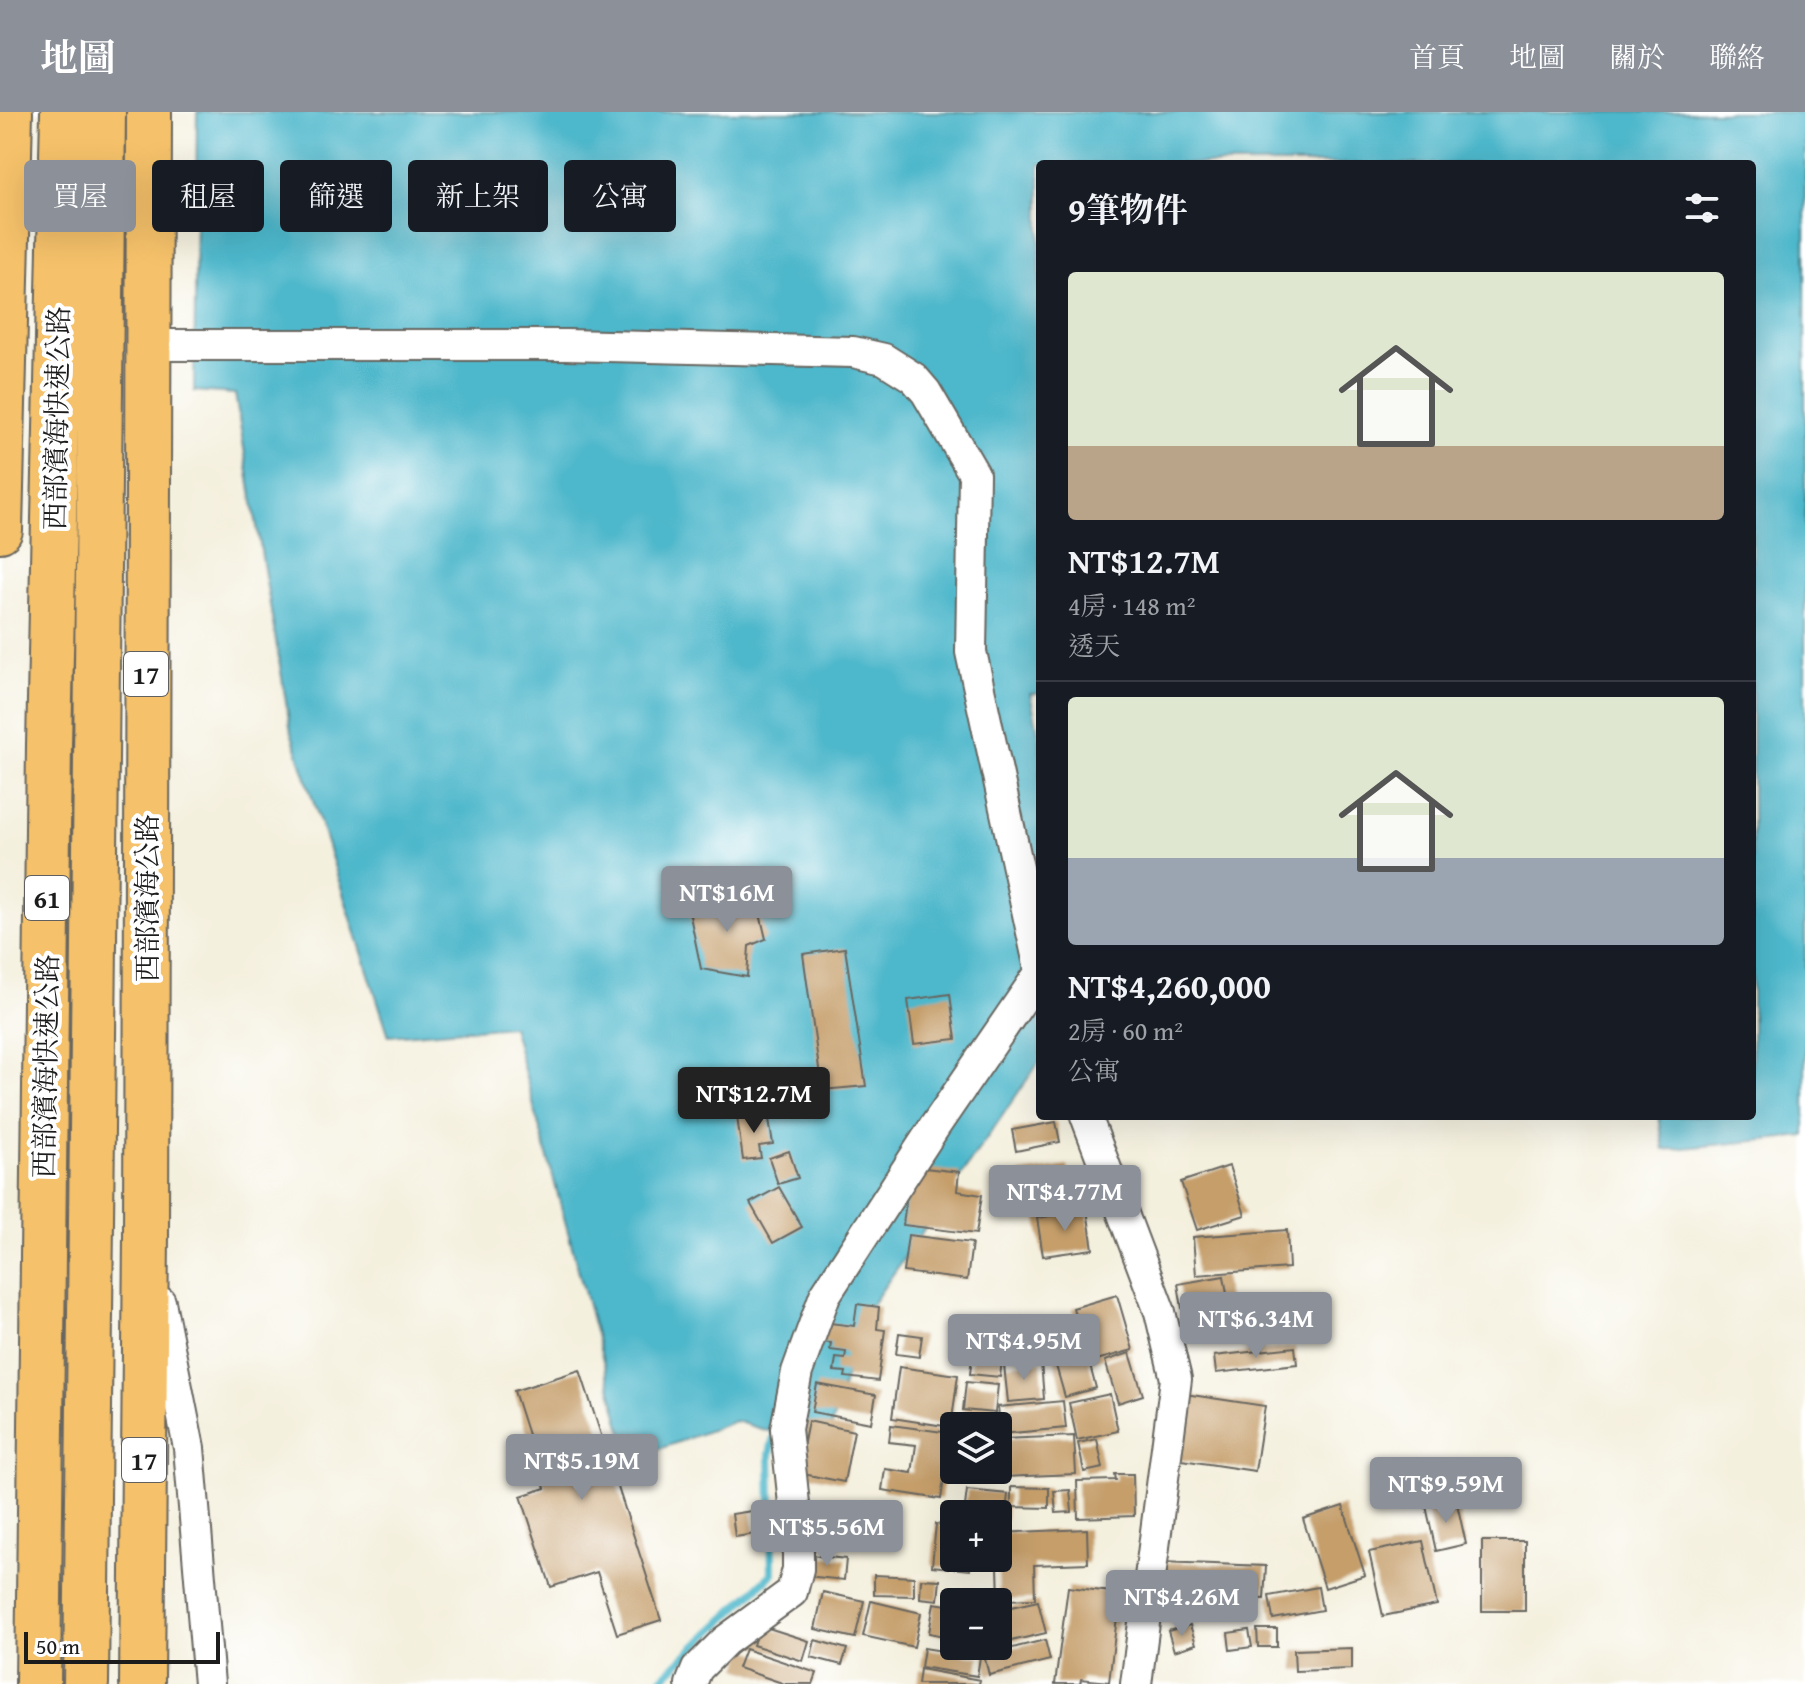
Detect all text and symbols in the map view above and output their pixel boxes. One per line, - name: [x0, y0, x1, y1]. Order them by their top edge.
- text: 地圖: [40, 29, 116, 85]
- text: 首頁: [1409, 36, 1465, 77]
- text: 地圖: [1509, 36, 1565, 77]
- text: 關於: [1609, 36, 1665, 77]
- text: 聯絡: [1709, 36, 1765, 77]
- chip: 買屋: [24, 160, 136, 232]
- chip: 租屋: [152, 160, 264, 232]
- chip: 篩選: [280, 160, 392, 232]
- chip: 新上架: [408, 160, 548, 232]
- chip: 公寓: [564, 160, 676, 232]
- text: 9筆物件: [1068, 185, 1188, 234]
- icon: filters: [1680, 186, 1724, 230]
- street label: 西部濱海快速公路: [34, 306, 78, 530]
- icon: home: [1324, 324, 1468, 468]
- text: NT$12.7M: [1068, 536, 1220, 585]
- text: 4房 · 148 m²: [1068, 586, 1196, 625]
- text: 透天: [1068, 626, 1120, 665]
- road number: 17: [124, 652, 168, 696]
- icon: home: [1324, 749, 1468, 893]
- street label: 西部濱海公路: [126, 814, 167, 982]
- pin: NT$16M: [662, 866, 792, 934]
- text: NT$16M: [679, 872, 775, 911]
- road number: 61: [25, 876, 69, 920]
- street label: 西部濱海快速公路: [23, 954, 67, 1178]
- text: NT$4,260,000: [1068, 961, 1271, 1010]
- text: 2房 · 60 m²: [1068, 1011, 1183, 1050]
- text: 公寓: [1068, 1051, 1120, 1090]
- pin: NT$12.7M: [671, 1067, 837, 1135]
- text: NT$12.7M: [696, 1073, 812, 1112]
- pin: NT$4.77M: [982, 1165, 1148, 1233]
- text: NT$4.77M: [1007, 1171, 1123, 1210]
- pin: NT$6.34M: [1173, 1292, 1339, 1360]
- text: NT$6.34M: [1198, 1298, 1314, 1337]
- pin: NT$4.95M: [941, 1314, 1107, 1382]
- text: NT$4.95M: [966, 1320, 1082, 1359]
- map controls: [940, 1412, 1012, 1660]
- button: layers: [940, 1412, 1012, 1484]
- pin: NT$5.19M: [499, 1434, 665, 1502]
- road number: 17: [122, 1438, 166, 1482]
- text: NT$5.19M: [524, 1440, 640, 1479]
- pin: NT$9.59M: [1363, 1457, 1529, 1525]
- text: NT$9.59M: [1388, 1463, 1504, 1502]
- pin: NT$5.56M: [744, 1500, 910, 1568]
- button: +: [940, 1500, 1012, 1572]
- text: NT$5.56M: [769, 1506, 885, 1545]
- pin: NT$4.26M: [1099, 1570, 1265, 1638]
- text: NT$4.26M: [1124, 1576, 1240, 1615]
- button: −: [940, 1588, 1012, 1660]
- scale bar: [24, 1628, 220, 1664]
- text: 50 m: [36, 1630, 80, 1662]

